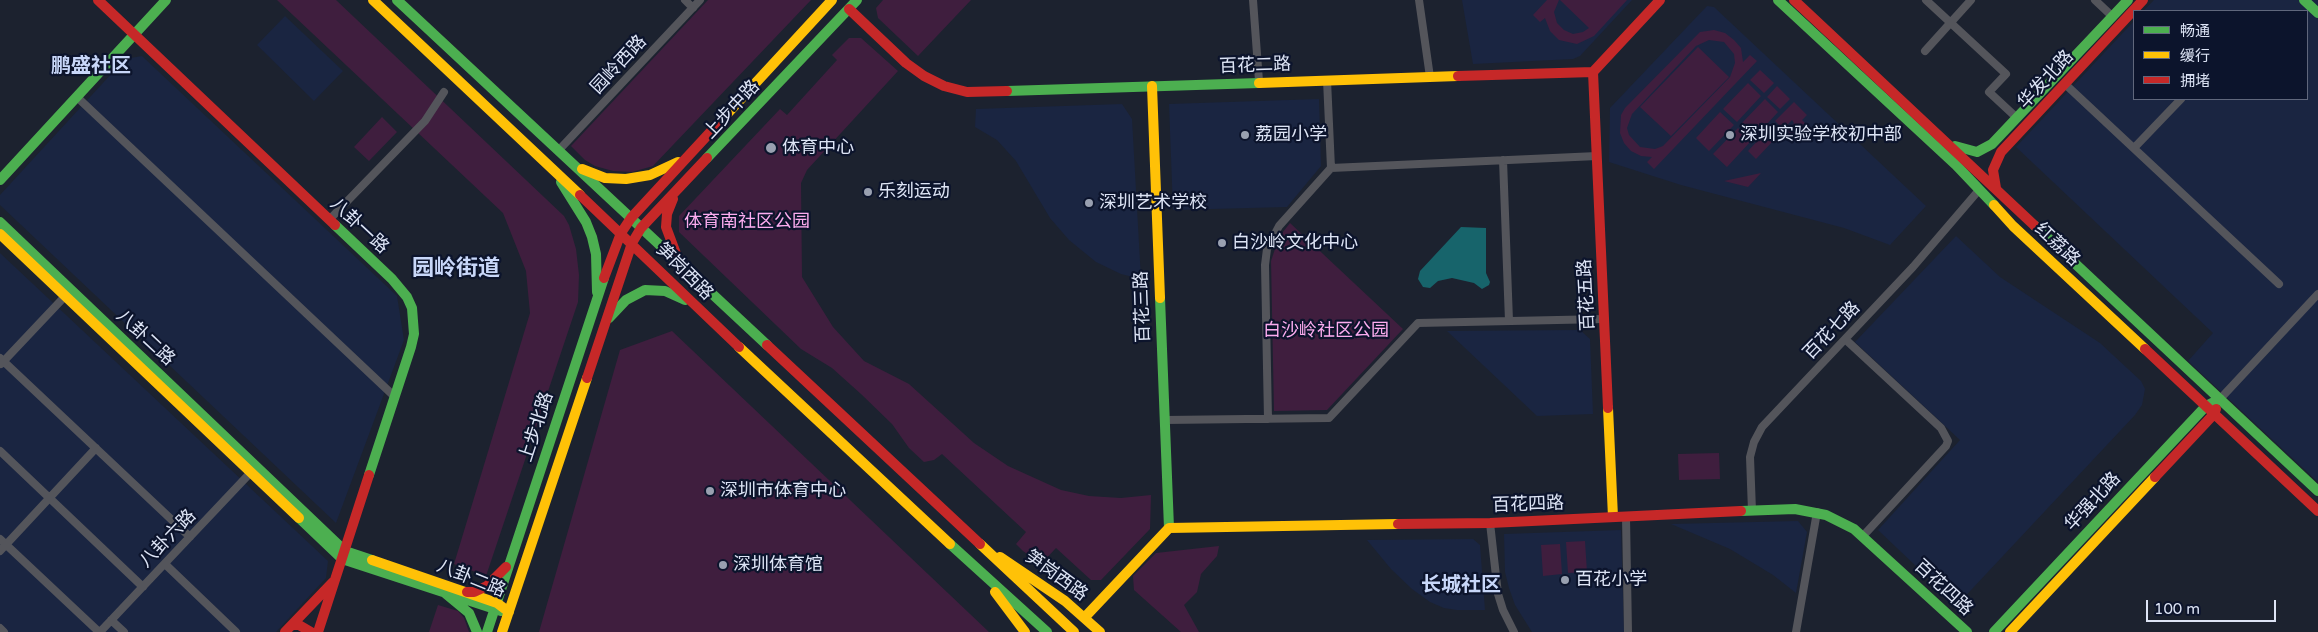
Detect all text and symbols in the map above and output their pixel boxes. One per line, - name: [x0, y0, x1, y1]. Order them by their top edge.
- legend: [2133, 10, 2308, 100]
- text: 畅通: [2180, 22, 2210, 40]
- street label: 园岭西路: [587, 31, 651, 99]
- street label: 华发北路: [2014, 46, 2078, 114]
- text: 缓行: [2180, 47, 2210, 65]
- street label: 百花二路: [1219, 54, 1291, 78]
- district label: 鹏盛社区: [51, 55, 131, 79]
- text: 拥堵: [2180, 72, 2210, 90]
- street label: 上步中路: [700, 76, 764, 144]
- place label: 荔园小学: [1255, 124, 1327, 146]
- place label: 深圳实验学校初中部: [1740, 124, 1902, 146]
- marker: 荔园小学: [1239, 129, 1251, 141]
- marker: 深圳实验学校初中部: [1724, 129, 1736, 141]
- place label: 体育中心: [782, 137, 854, 159]
- marker: 体育中心: [764, 141, 778, 155]
- place label: 乐刻运动: [878, 181, 950, 203]
- marker: 乐刻运动: [862, 186, 874, 198]
- place label: 深圳艺术学校: [1099, 192, 1207, 214]
- street label: 八卦一路: [325, 194, 393, 258]
- marker: 深圳艺术学校: [1083, 197, 1095, 209]
- park label: 体育南社区公园: [684, 211, 810, 233]
- street label: 红荔路: [2030, 219, 2084, 271]
- place label: 白沙岭文化中心: [1232, 232, 1358, 254]
- marker: 白沙岭文化中心: [1216, 237, 1228, 249]
- street label: 笋岗西路: [651, 239, 717, 305]
- district label: 园岭街道: [412, 256, 500, 282]
- street label: 百花五路: [1574, 258, 1600, 332]
- street label: 百花三路: [1131, 271, 1155, 343]
- street label: 百花七路: [1799, 298, 1865, 364]
- street label: 八卦二路: [111, 306, 179, 370]
- park label: 白沙岭社区公园: [1263, 320, 1389, 342]
- street label: 上步北路: [516, 389, 558, 465]
- street label: 华强北路: [2061, 468, 2125, 536]
- place label: 深圳市体育中心: [720, 480, 846, 502]
- marker: 深圳市体育中心: [704, 485, 716, 497]
- street label: 百花四路: [1492, 493, 1564, 517]
- street label: 八卦六路: [135, 506, 201, 572]
- street label: 笋岗西路: [1021, 546, 1091, 606]
- place label: 深圳体育馆: [733, 554, 823, 576]
- street label: 八卦二路: [434, 556, 508, 602]
- street label: 百花四路: [1909, 556, 1977, 620]
- marker: 深圳体育馆: [717, 559, 729, 571]
- place label: 百花小学: [1575, 569, 1647, 591]
- district label: 长城社区: [1421, 574, 1501, 598]
- marker: 百花小学: [1559, 574, 1571, 586]
- scale bar: [2148, 590, 2278, 622]
- text: 100 m: [2154, 600, 2200, 618]

